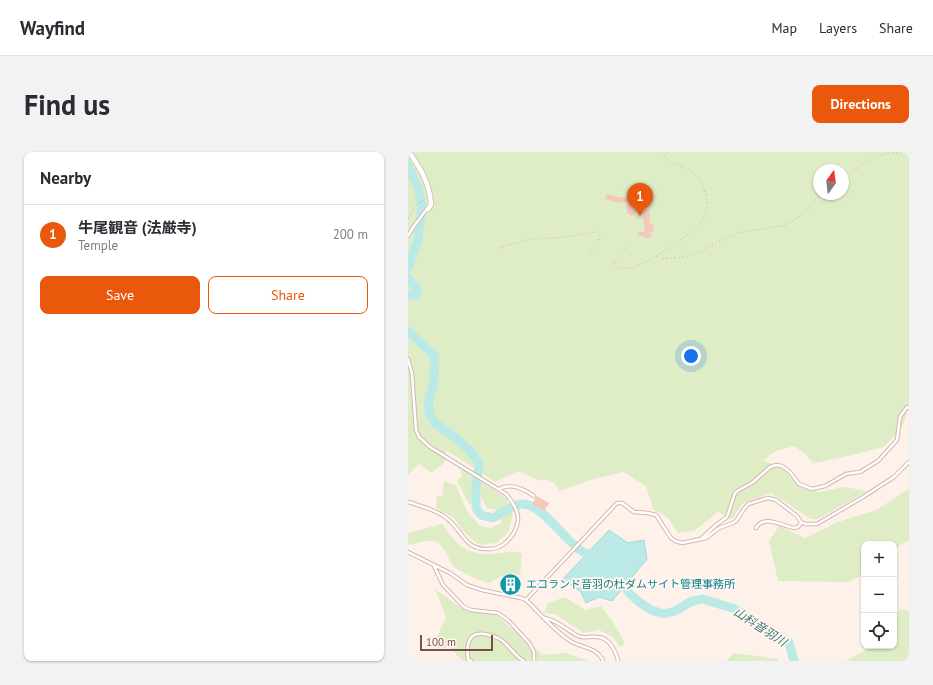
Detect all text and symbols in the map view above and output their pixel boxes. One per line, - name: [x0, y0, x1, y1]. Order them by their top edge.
- text: Wayfind: [20, 16, 85, 40]
- text: Map: [771, 19, 797, 37]
- text: Layers: [819, 19, 857, 37]
- text: Share: [879, 19, 913, 37]
- button: Directions: [812, 85, 909, 123]
- text: Find us: [24, 86, 110, 123]
- north arrow: [813, 164, 849, 200]
- text: Nearby: [40, 167, 91, 189]
- pin: 1: [627, 183, 653, 216]
- text: 牛尾観音 (法厳寺): [78, 218, 197, 237]
- text: 1: [49, 226, 57, 243]
- text: 200 m: [333, 226, 368, 243]
- text: Temple: [78, 237, 118, 254]
- button: Save: [40, 276, 200, 314]
- button: Share: [208, 276, 368, 314]
- your location: [681, 346, 701, 366]
- map controls: [861, 541, 897, 649]
- button: +: [861, 541, 897, 577]
- building icon: エコランド音羽の杜ダムサイト管理事務所: [498, 571, 524, 597]
- place label: エコランド音羽の杜ダムサイト管理事務所: [526, 577, 736, 591]
- button: −: [861, 577, 897, 613]
- water label: 山科音羽川: [731, 604, 791, 650]
- button: locate: [861, 613, 897, 649]
- scale bar: [420, 633, 493, 652]
- text: 100 m: [426, 635, 456, 649]

